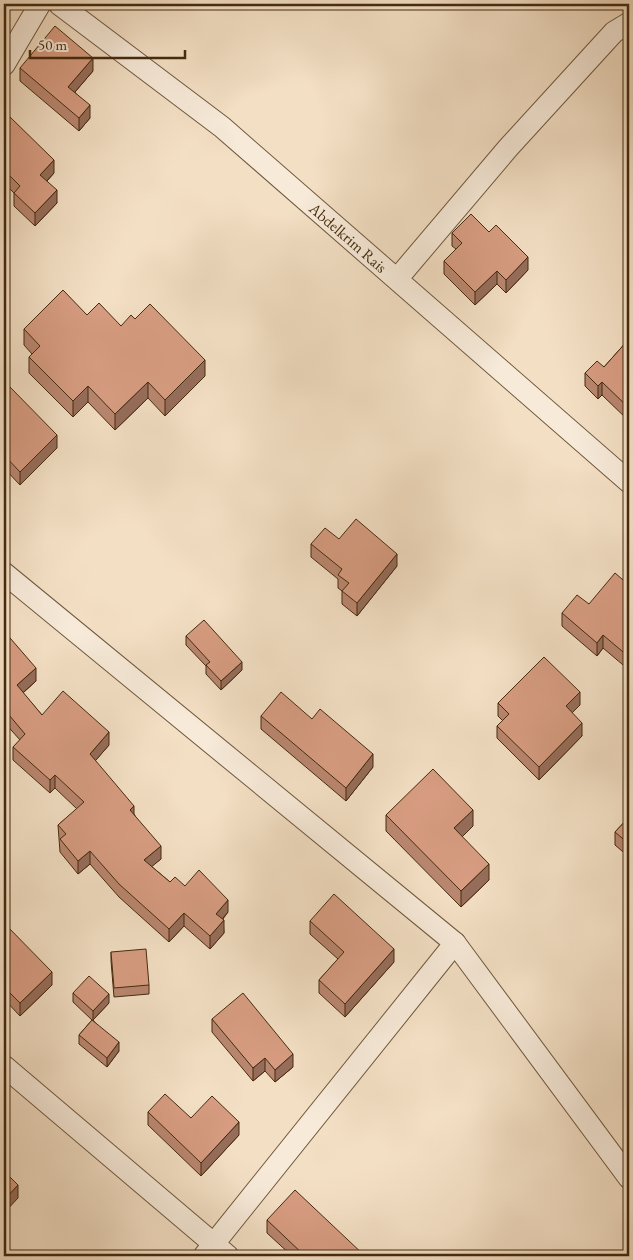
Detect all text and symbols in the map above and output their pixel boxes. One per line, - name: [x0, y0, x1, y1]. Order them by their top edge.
- scale bar: [30, 28, 185, 60]
- text: 50 m: [38, 35, 67, 54]
- street label: Abdelkrim Rais: [304, 197, 392, 277]

